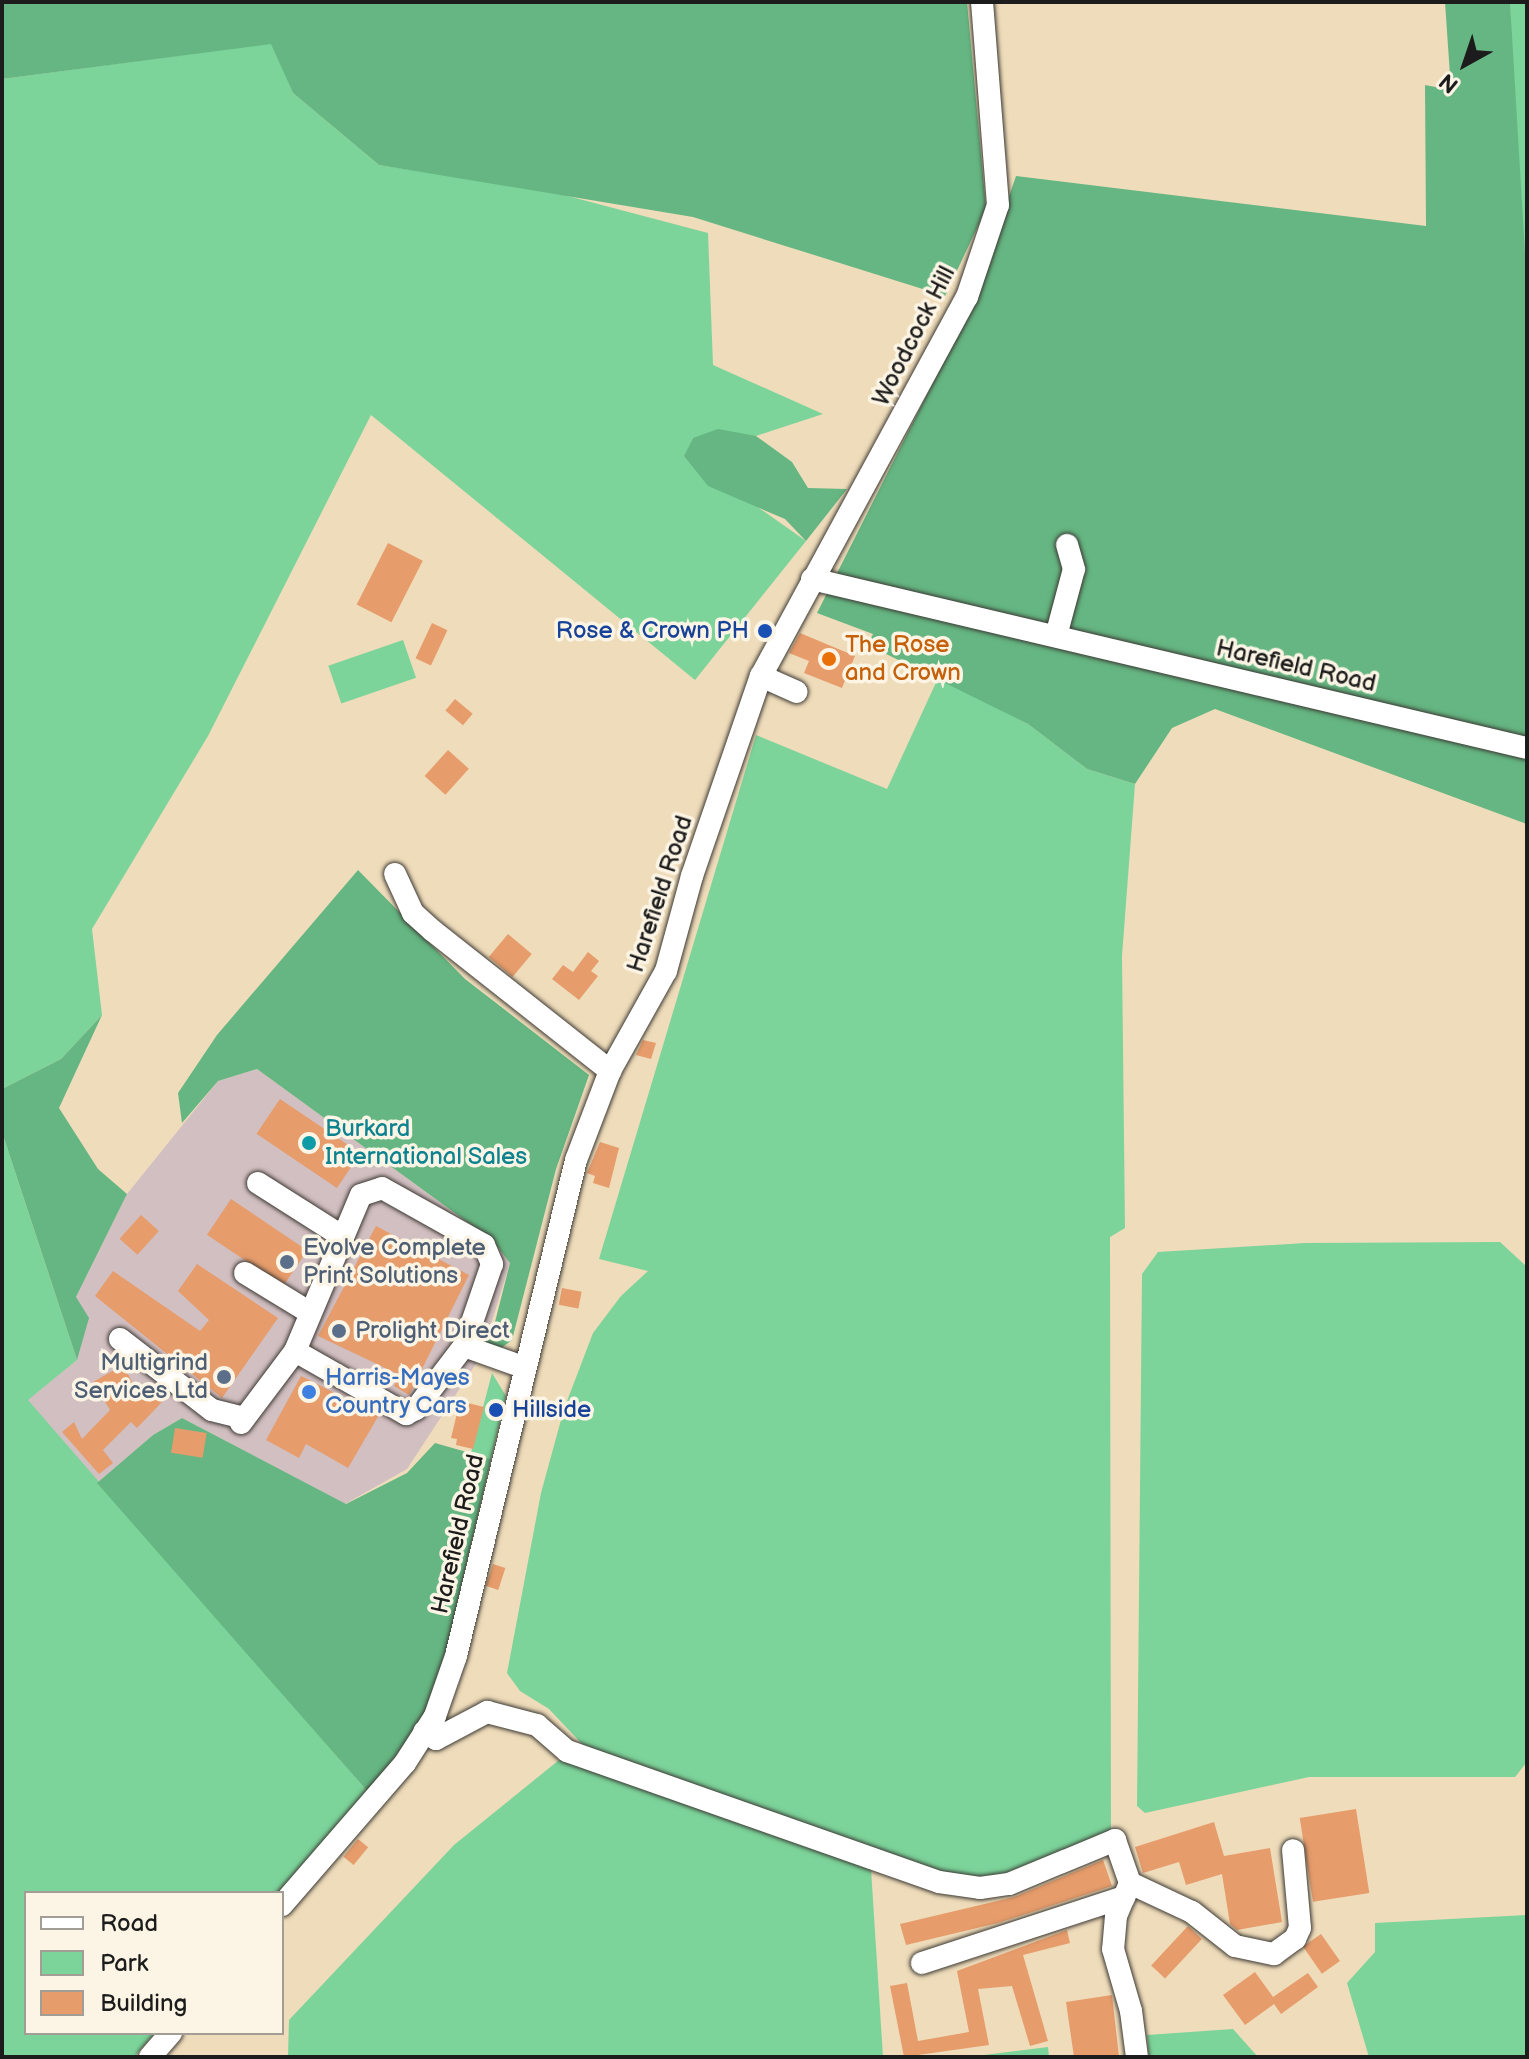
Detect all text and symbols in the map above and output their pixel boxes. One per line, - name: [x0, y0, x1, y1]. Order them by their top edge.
- north arrow: [1425, 24, 1505, 104]
- text: N: [1434, 67, 1464, 98]
- street label: Woodcock Hill: [866, 261, 962, 411]
- place label: Rose & Crown PH: [556, 617, 749, 645]
- marker: Rose & Crown PH: [756, 622, 774, 640]
- place label: The Rose and Crown: [845, 631, 961, 687]
- street label: Harefield Road: [1213, 634, 1379, 698]
- marker: The Rose and Crown: [820, 650, 838, 668]
- street label: Harefield Road: [621, 812, 699, 976]
- place label: Burkard International Sales: [325, 1115, 528, 1171]
- marker: Burkard International Sales: [300, 1134, 318, 1152]
- place label: Evolve Complete Print Solutions: [303, 1234, 486, 1290]
- marker: Evolve Complete Print Solutions: [278, 1253, 296, 1271]
- place label: Prolight Direct: [355, 1317, 510, 1345]
- marker: Prolight Direct: [330, 1322, 348, 1340]
- place label: Multigrind Services Ltd: [74, 1349, 208, 1405]
- place label: Harris-Mayes Country Cars: [325, 1364, 470, 1420]
- marker: Multigrind Services Ltd: [215, 1368, 233, 1386]
- marker: Harris-Mayes Country Cars: [300, 1383, 318, 1401]
- place label: Hillside: [512, 1396, 591, 1424]
- marker: Hillside: [487, 1401, 505, 1419]
- street label: Harefield Road: [426, 1451, 490, 1617]
- legend: [24, 1891, 284, 2035]
- text: Road: [100, 1909, 158, 1938]
- text: Park: [100, 1949, 148, 1978]
- text: Building: [100, 1989, 187, 2018]

